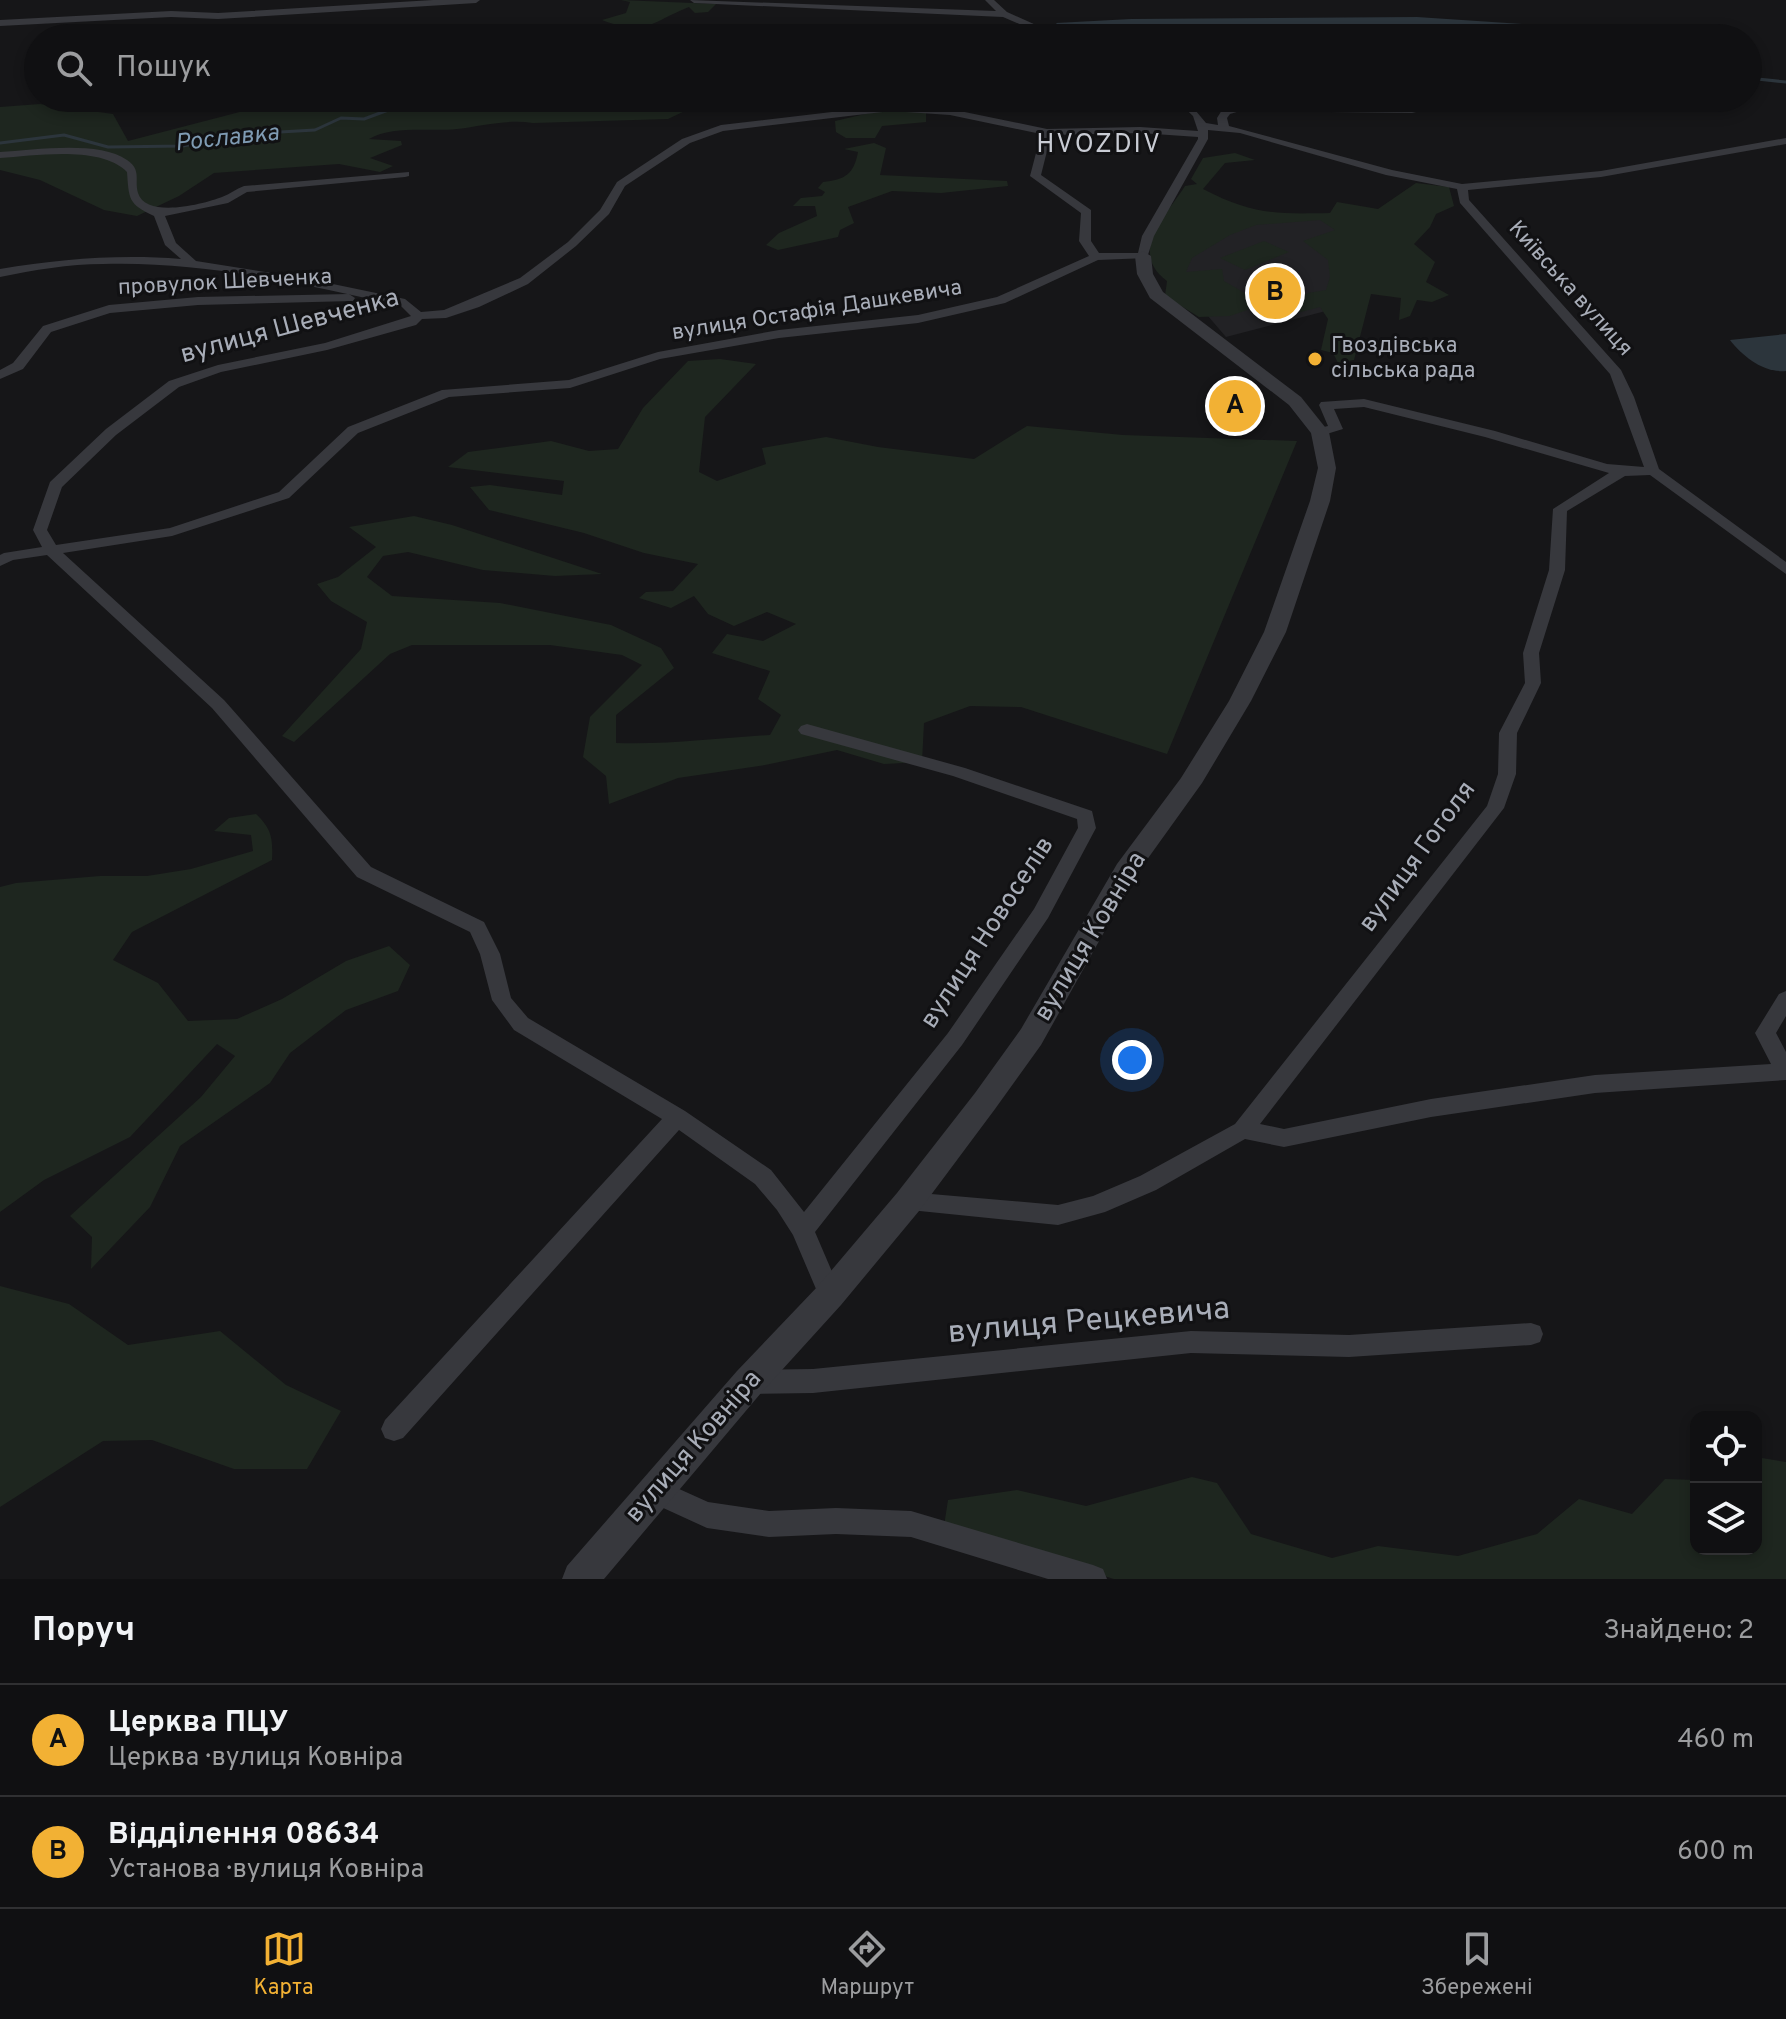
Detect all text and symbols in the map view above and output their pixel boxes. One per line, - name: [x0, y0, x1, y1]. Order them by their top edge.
- search box: [24, 24, 1762, 112]
- icon: search: [52, 46, 96, 90]
- text: Пошук: [116, 50, 211, 87]
- water label: Рославка: [173, 119, 281, 159]
- district label: HVOZDIV: [1036, 129, 1162, 162]
- street label: Київська вулиця: [1502, 216, 1638, 362]
- pin: B: [1249, 263, 1301, 323]
- street label: провулок Шевченка: [117, 264, 333, 302]
- street label: вулиця Остафія Дашкевича: [670, 275, 964, 347]
- street label: вулиця Шевченка: [177, 282, 403, 372]
- place label: Гвоздівська сільська рада: [1331, 333, 1475, 385]
- marker: Гвоздівська сільська рада: [1306, 350, 1324, 368]
- pin: A: [1209, 376, 1261, 436]
- street label: вулиця Гоголя: [1352, 775, 1484, 939]
- street label: вулиця Новоселів: [914, 831, 1062, 1035]
- street label: вулиця Ковніра: [1027, 846, 1155, 1028]
- your location: [1112, 1040, 1152, 1080]
- street label: вулиця Рецкевича: [946, 1290, 1232, 1354]
- street label: вулиця Ковніра: [619, 1364, 769, 1530]
- map controls: [1690, 1411, 1762, 1555]
- button: locate: [1690, 1411, 1762, 1483]
- button: layers: [1690, 1483, 1762, 1555]
- text: Поруч: [32, 1610, 135, 1653]
- text: Знайдено: 2: [1604, 1615, 1754, 1648]
- text: Церква ПЦУ: [108, 1705, 288, 1742]
- text: A: [49, 1724, 67, 1757]
- text: 460 m: [1678, 1724, 1754, 1757]
- text: Церква · вулиця Ковніра: [108, 1742, 403, 1775]
- text: Відділення 08634: [108, 1817, 380, 1854]
- text: B: [49, 1836, 67, 1869]
- text: 600 m: [1677, 1836, 1754, 1869]
- text: Установа · вулиця Ковніра: [108, 1854, 424, 1887]
- tab: Карта: [253, 1927, 314, 2002]
- tab: Маршрут: [821, 1927, 914, 2002]
- tab: Збережені: [1421, 1927, 1533, 2002]

